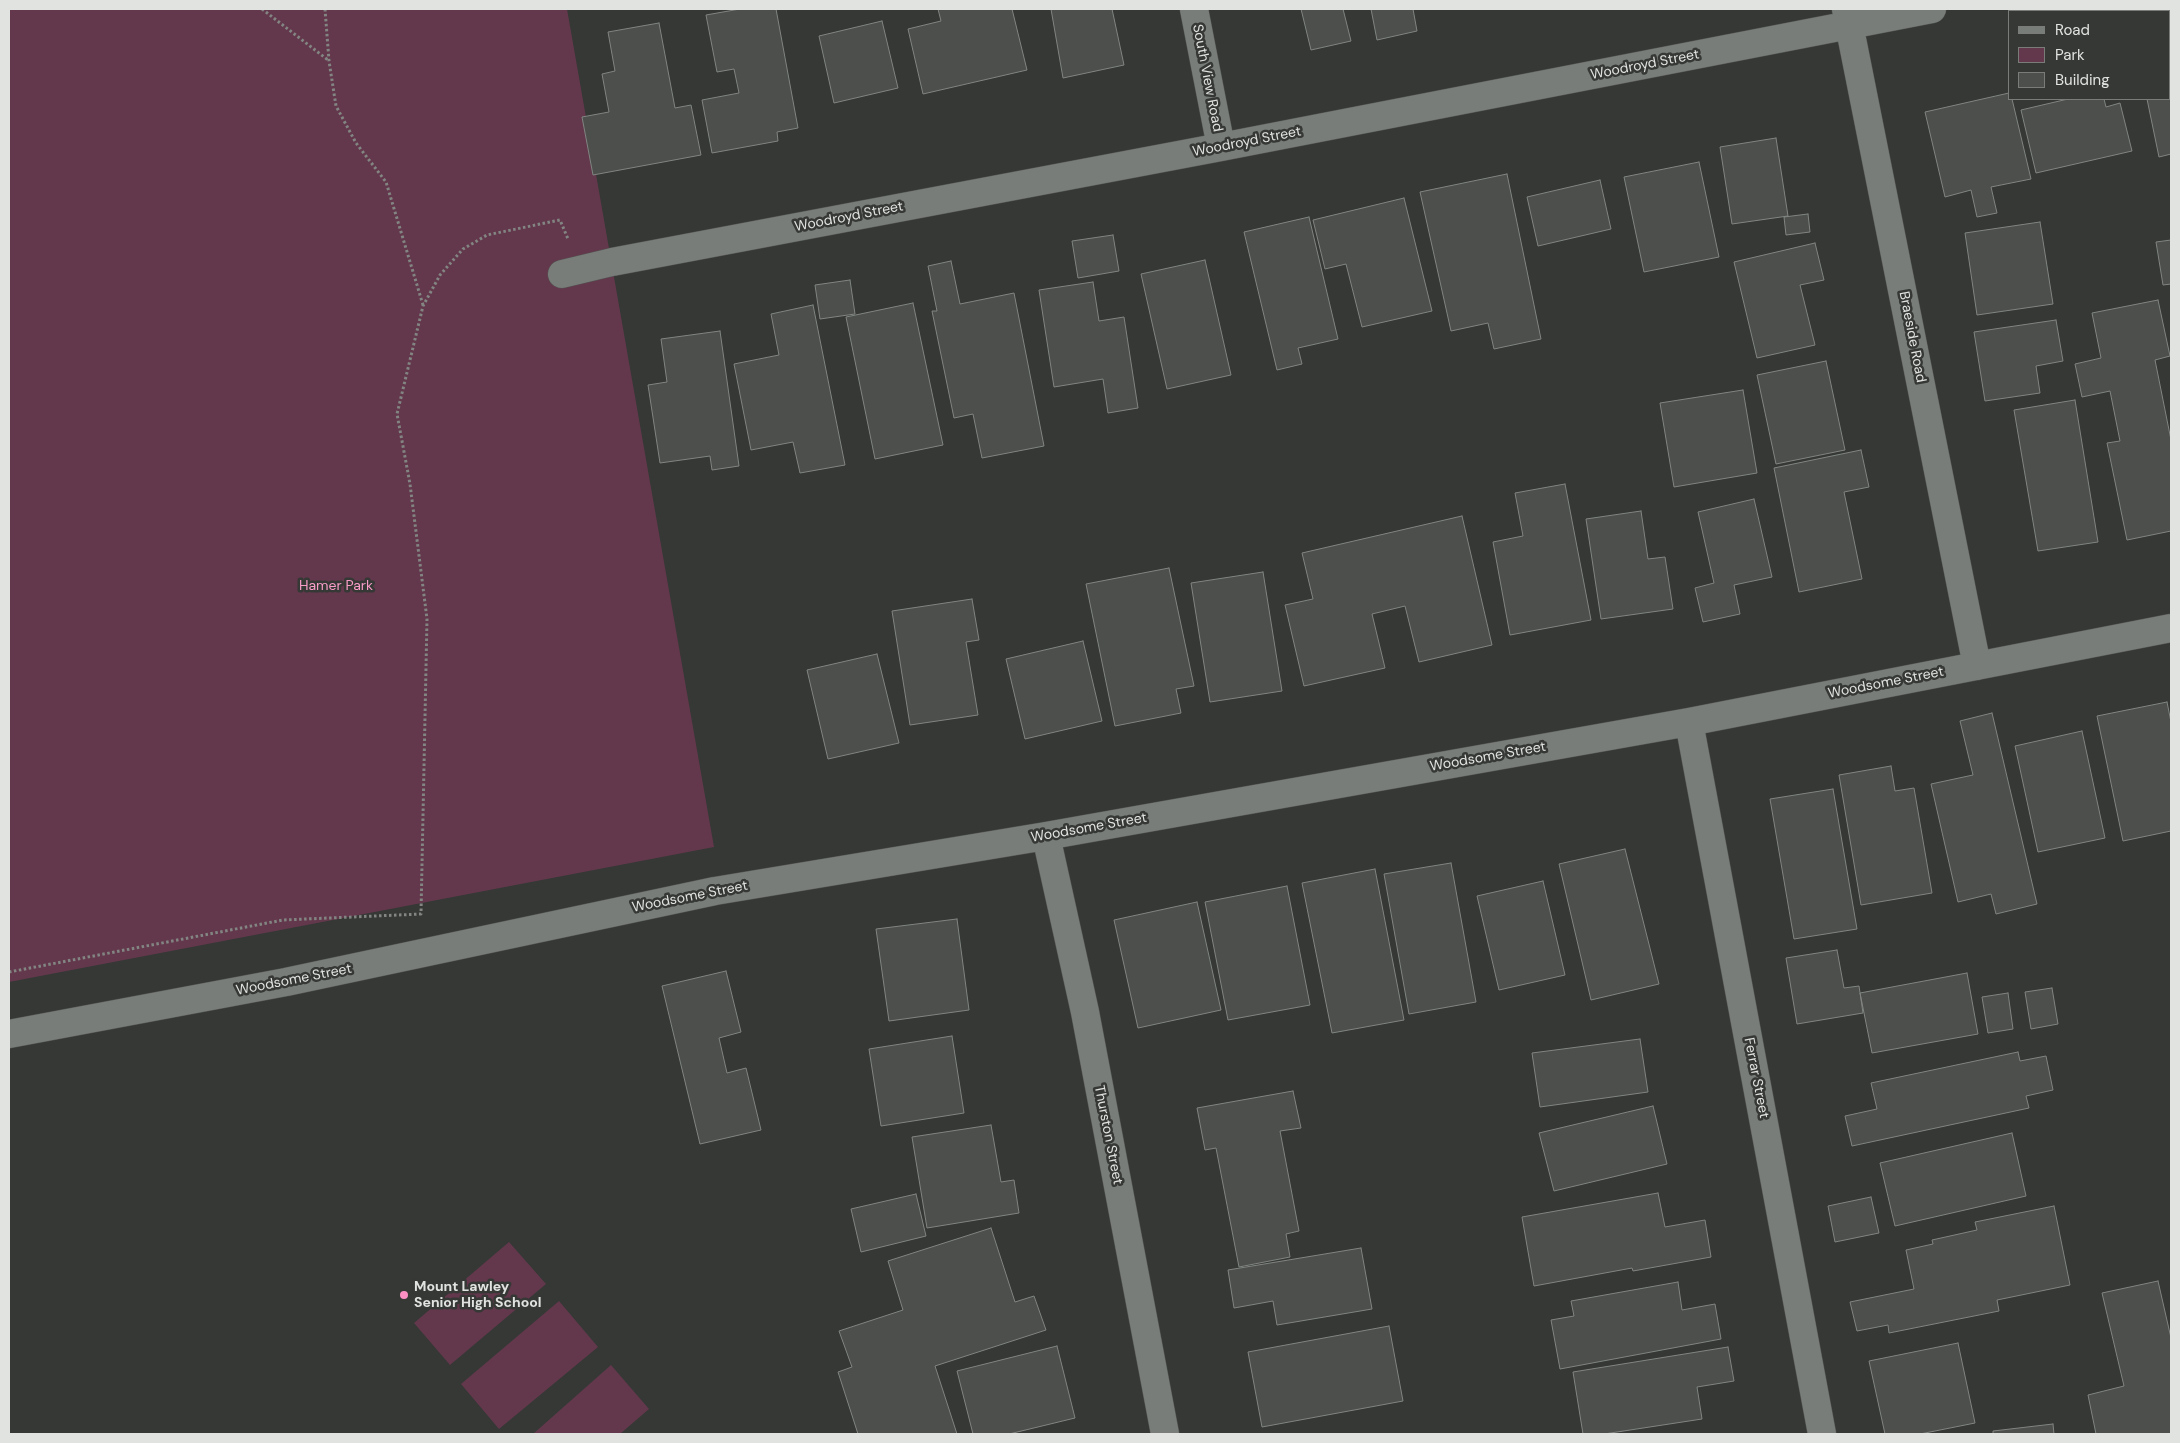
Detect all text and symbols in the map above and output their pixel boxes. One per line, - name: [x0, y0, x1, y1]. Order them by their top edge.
- legend: [2008, 10, 2170, 100]
- text: Road: [2055, 20, 2090, 40]
- street label: South View Road: [1188, 23, 1226, 133]
- text: Park: [2055, 45, 2085, 65]
- street label: Woodroyd Street: [1589, 46, 1701, 84]
- text: Building: [2055, 70, 2110, 90]
- street label: Woodroyd Street: [1191, 123, 1303, 161]
- street label: Woodroyd Street: [793, 198, 905, 236]
- street label: Braeside Road: [1895, 290, 1929, 384]
- park label: Hamer Park: [299, 578, 373, 594]
- street label: Woodsome Street: [1827, 664, 1945, 702]
- street label: Woodsome Street: [1429, 739, 1547, 775]
- street label: Woodsome Street: [1030, 810, 1148, 846]
- street label: Woodsome Street: [631, 878, 749, 916]
- street label: Woodsome Street: [235, 961, 353, 999]
- street label: Ferrar Street: [1740, 1036, 1772, 1120]
- street label: Thurston Street: [1090, 1084, 1126, 1186]
- place label: Mount Lawley Senior High School: [414, 1279, 541, 1311]
- marker: Mount Lawley Senior High School: [398, 1289, 410, 1301]

